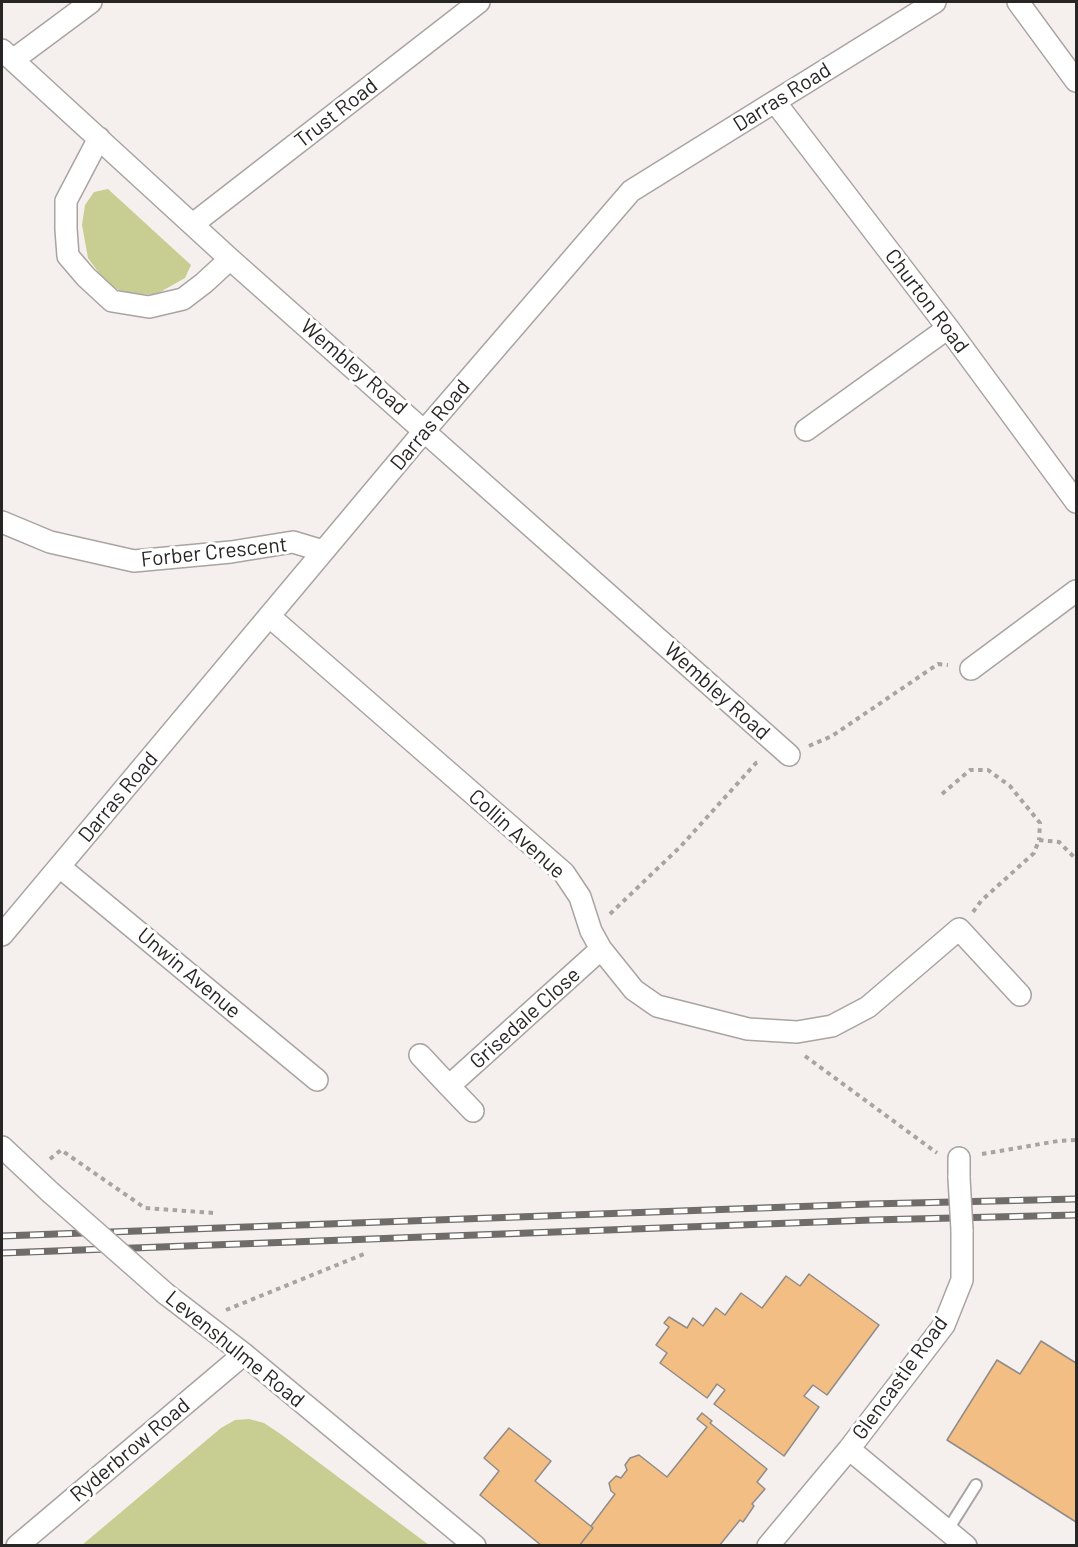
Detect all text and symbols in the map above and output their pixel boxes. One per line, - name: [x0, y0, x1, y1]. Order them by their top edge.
- street label: Darras Road: [729, 57, 835, 137]
- street label: Trust Road: [290, 73, 382, 153]
- street label: Churton Road: [880, 244, 974, 358]
- street label: Wembley Road: [295, 314, 413, 420]
- street label: Darras Road: [385, 375, 475, 475]
- street label: Forber Crescent: [140, 532, 288, 572]
- street label: Wembley Road: [659, 637, 775, 745]
- street label: Darras Road: [73, 747, 163, 847]
- street label: Collin Avenue: [463, 784, 571, 884]
- street label: Unwin Avenue: [132, 922, 246, 1024]
- street label: Grisedale Close: [465, 962, 585, 1074]
- street label: Levenshulme Road: [160, 1285, 310, 1413]
- street label: Glencastle Road: [847, 1311, 953, 1445]
- street label: Ryderbrow Road: [65, 1393, 195, 1507]

